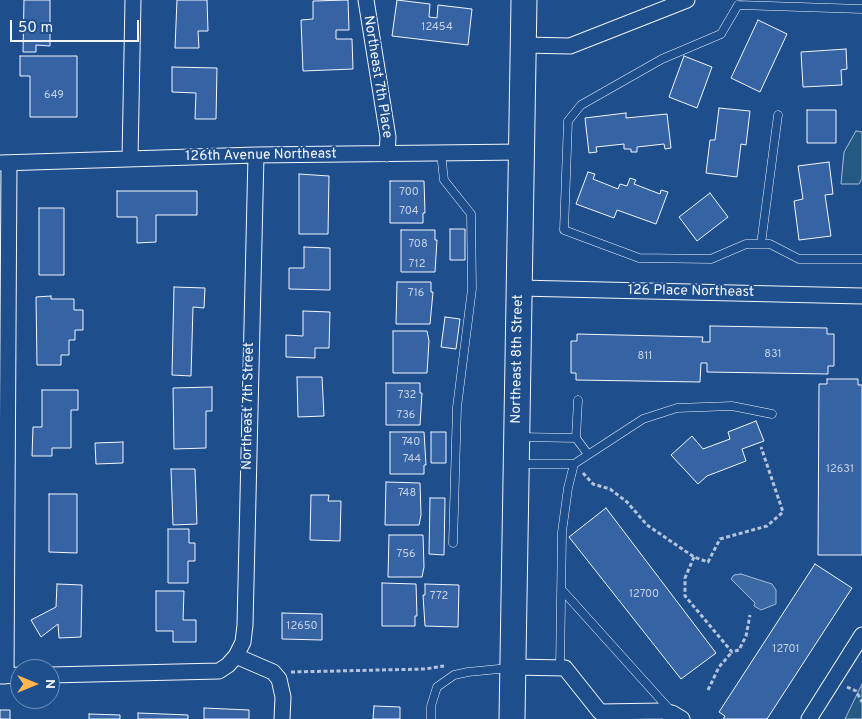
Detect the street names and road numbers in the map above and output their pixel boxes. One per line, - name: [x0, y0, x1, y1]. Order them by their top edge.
- street label: Northeast 7th Place: [359, 14, 395, 140]
- street label: 126th Avenue Northeast: [185, 146, 337, 166]
- street label: 126 Place Northeast: [628, 282, 754, 302]
- street label: Northeast 8th Street: [508, 294, 528, 424]
- street label: Northeast 7th Street: [239, 342, 259, 470]

